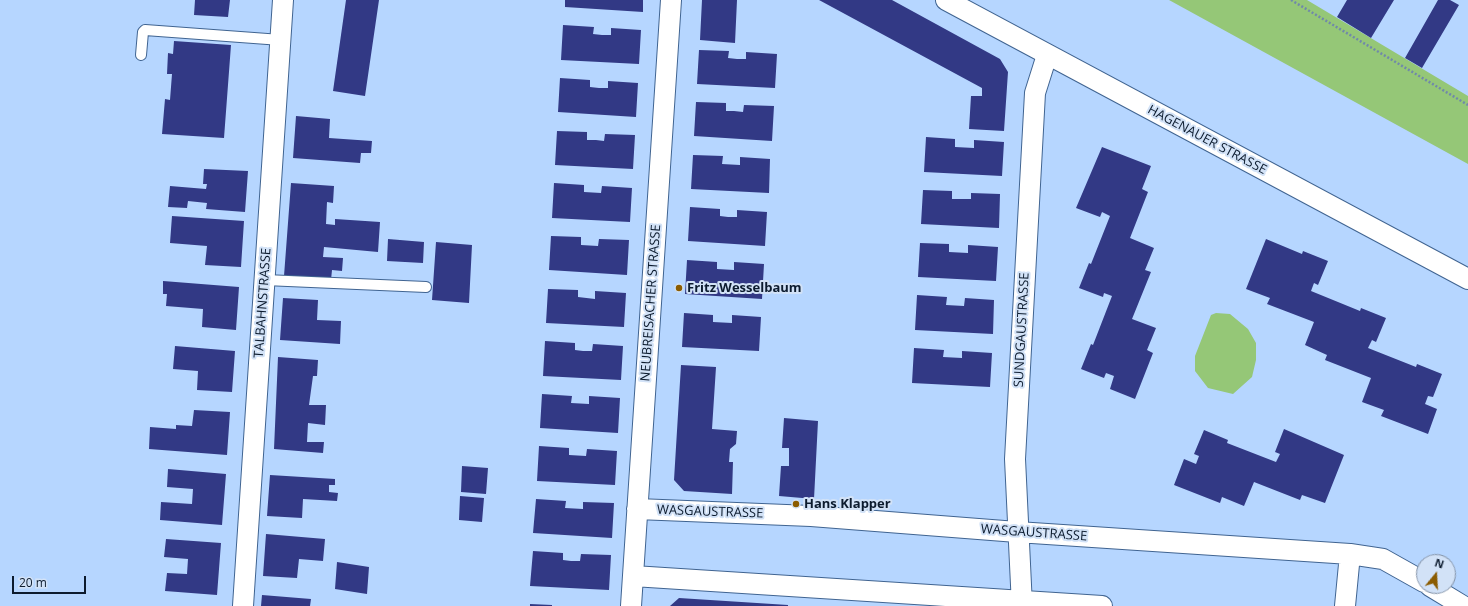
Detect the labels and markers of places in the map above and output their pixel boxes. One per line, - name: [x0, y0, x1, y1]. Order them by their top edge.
- place label: Fritz Wesselbaum: [687, 280, 802, 296]
- marker: Fritz Wesselbaum: [674, 283, 684, 293]
- place label: Hans Klapper: [804, 496, 891, 512]
- marker: Hans Klapper: [791, 499, 801, 509]

